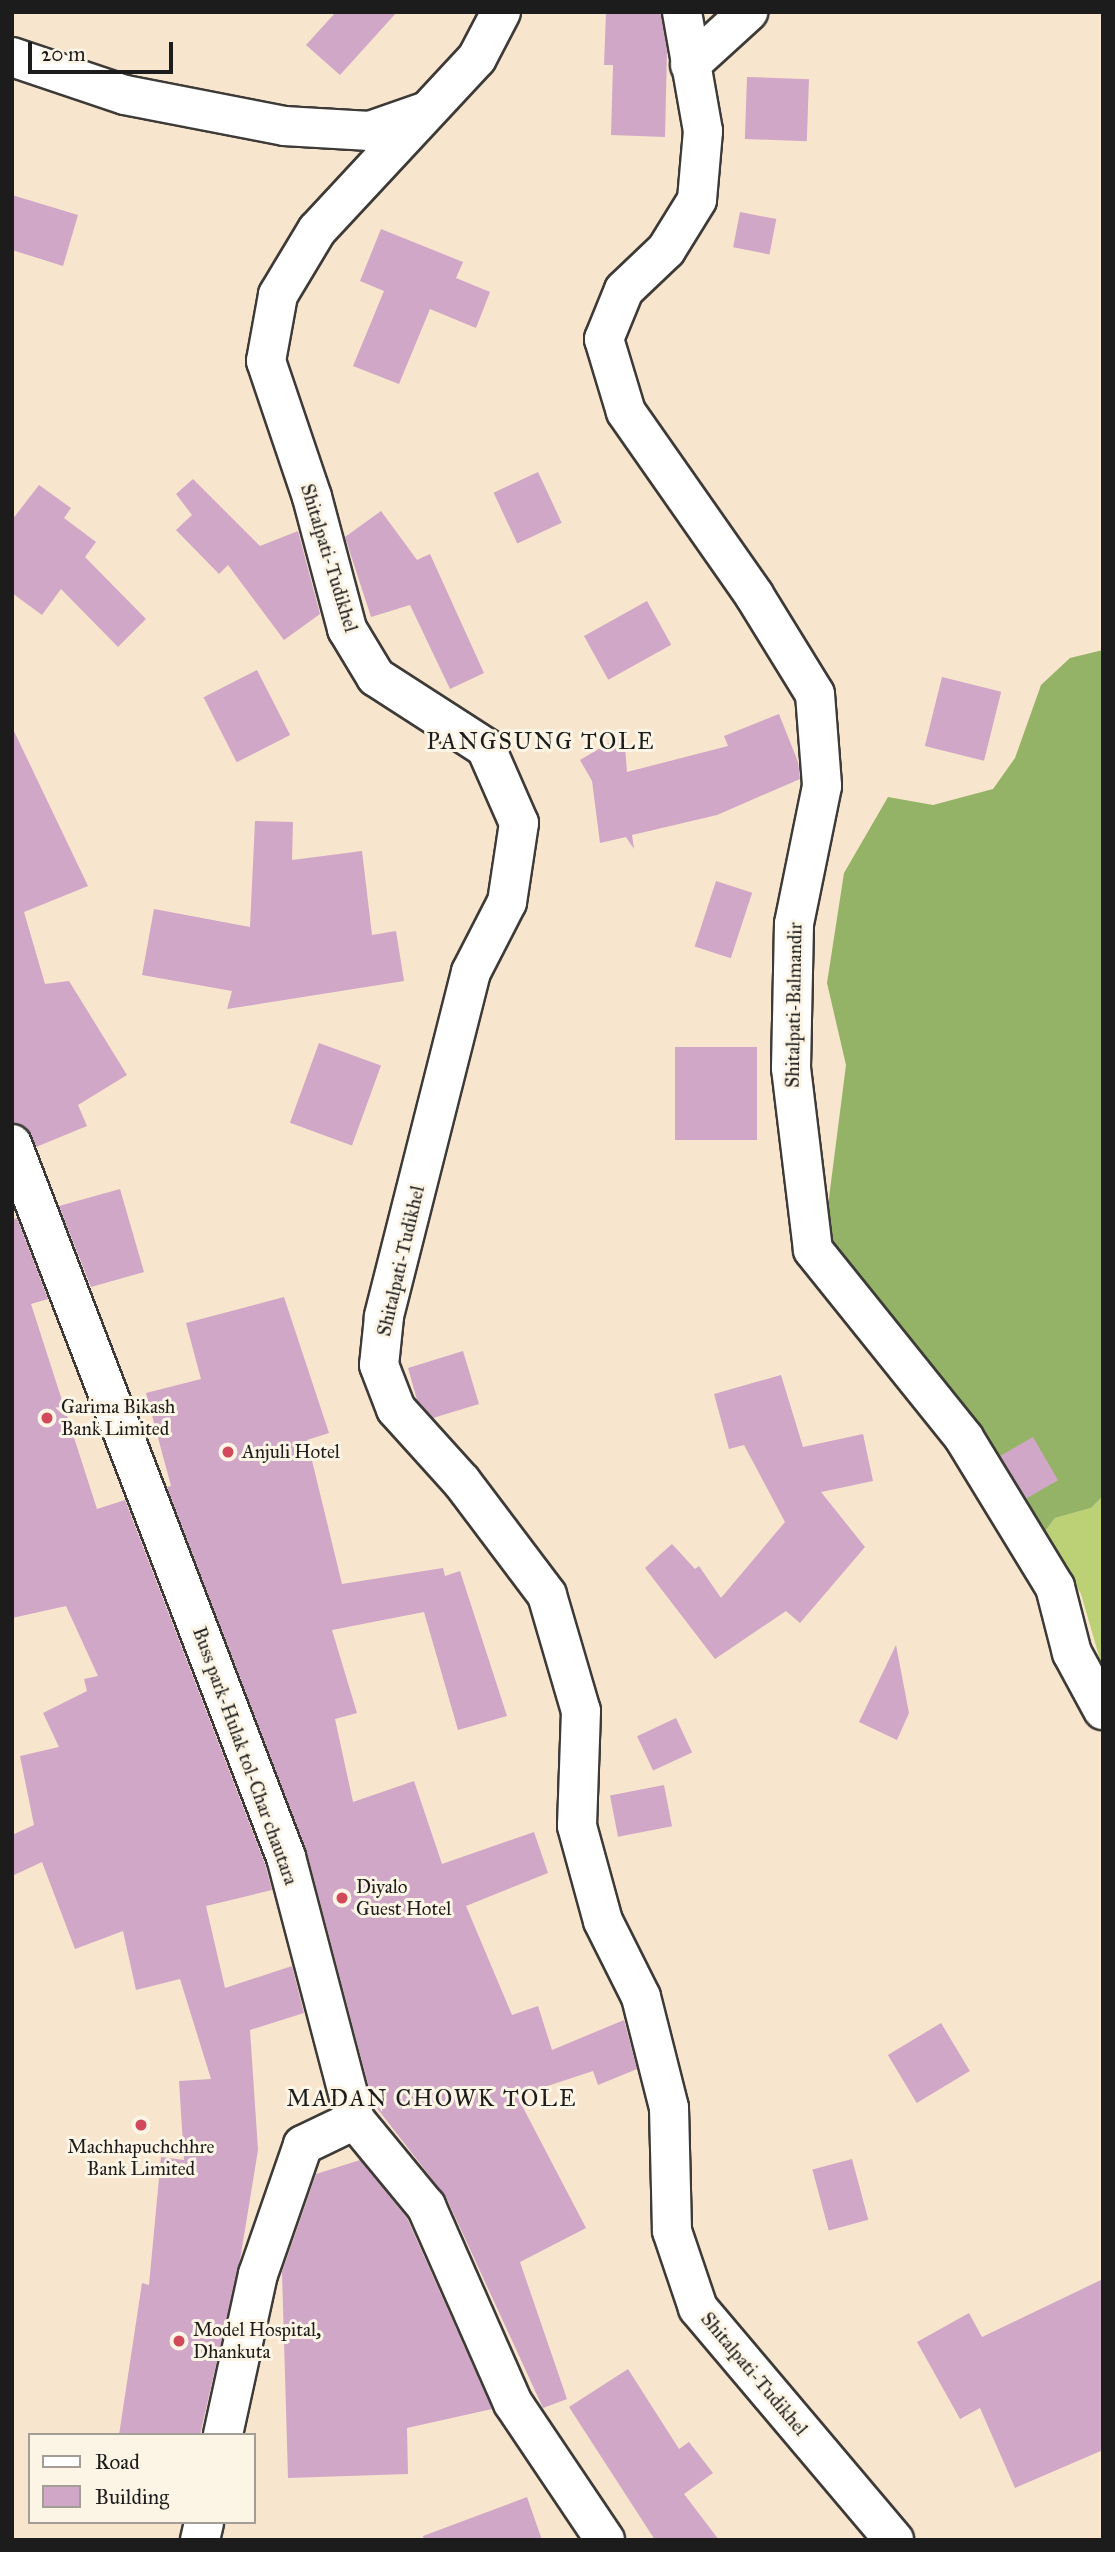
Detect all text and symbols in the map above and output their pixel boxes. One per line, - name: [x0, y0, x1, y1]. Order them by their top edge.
- scale bar: [32, 28, 177, 72]
- text: 20 m: [41, 41, 86, 67]
- street label: Shitalpati-Tudikhel: [296, 481, 362, 635]
- district label: PANGSUNG TOLE: [428, 727, 654, 755]
- street label: Shitalpati-Balmandir: [781, 922, 807, 1088]
- street label: Shitalpati-Tudikhel: [373, 1184, 429, 1338]
- place label: Garima Bikash Bank Limited: [61, 1396, 175, 1440]
- marker: Garima Bikash Bank Limited: [39, 1410, 55, 1426]
- place label: Anjuli Hotel: [242, 1441, 340, 1463]
- marker: Anjuli Hotel: [220, 1444, 236, 1460]
- street label: Buss park-Hulak tol-Char chautara: [188, 1624, 302, 1888]
- place label: Diyalo Guest Hotel: [356, 1876, 451, 1920]
- marker: Diyalo Guest Hotel: [334, 1890, 350, 1906]
- district label: MADAN CHOWK TOLE: [289, 2084, 575, 2112]
- marker: Machhapuchchhre Bank Limited: [133, 2117, 149, 2133]
- place label: Machhapuchchhre Bank Limited: [67, 2136, 215, 2180]
- street label: Shitalpati-Tudikhel: [696, 2308, 812, 2440]
- place label: Model Hospital, Dhankuta: [193, 2319, 321, 2363]
- marker: Model Hospital, Dhankuta: [171, 2333, 187, 2349]
- legend: [28, 2433, 256, 2524]
- text: Road: [95, 2449, 140, 2475]
- text: Building: [95, 2484, 169, 2510]

